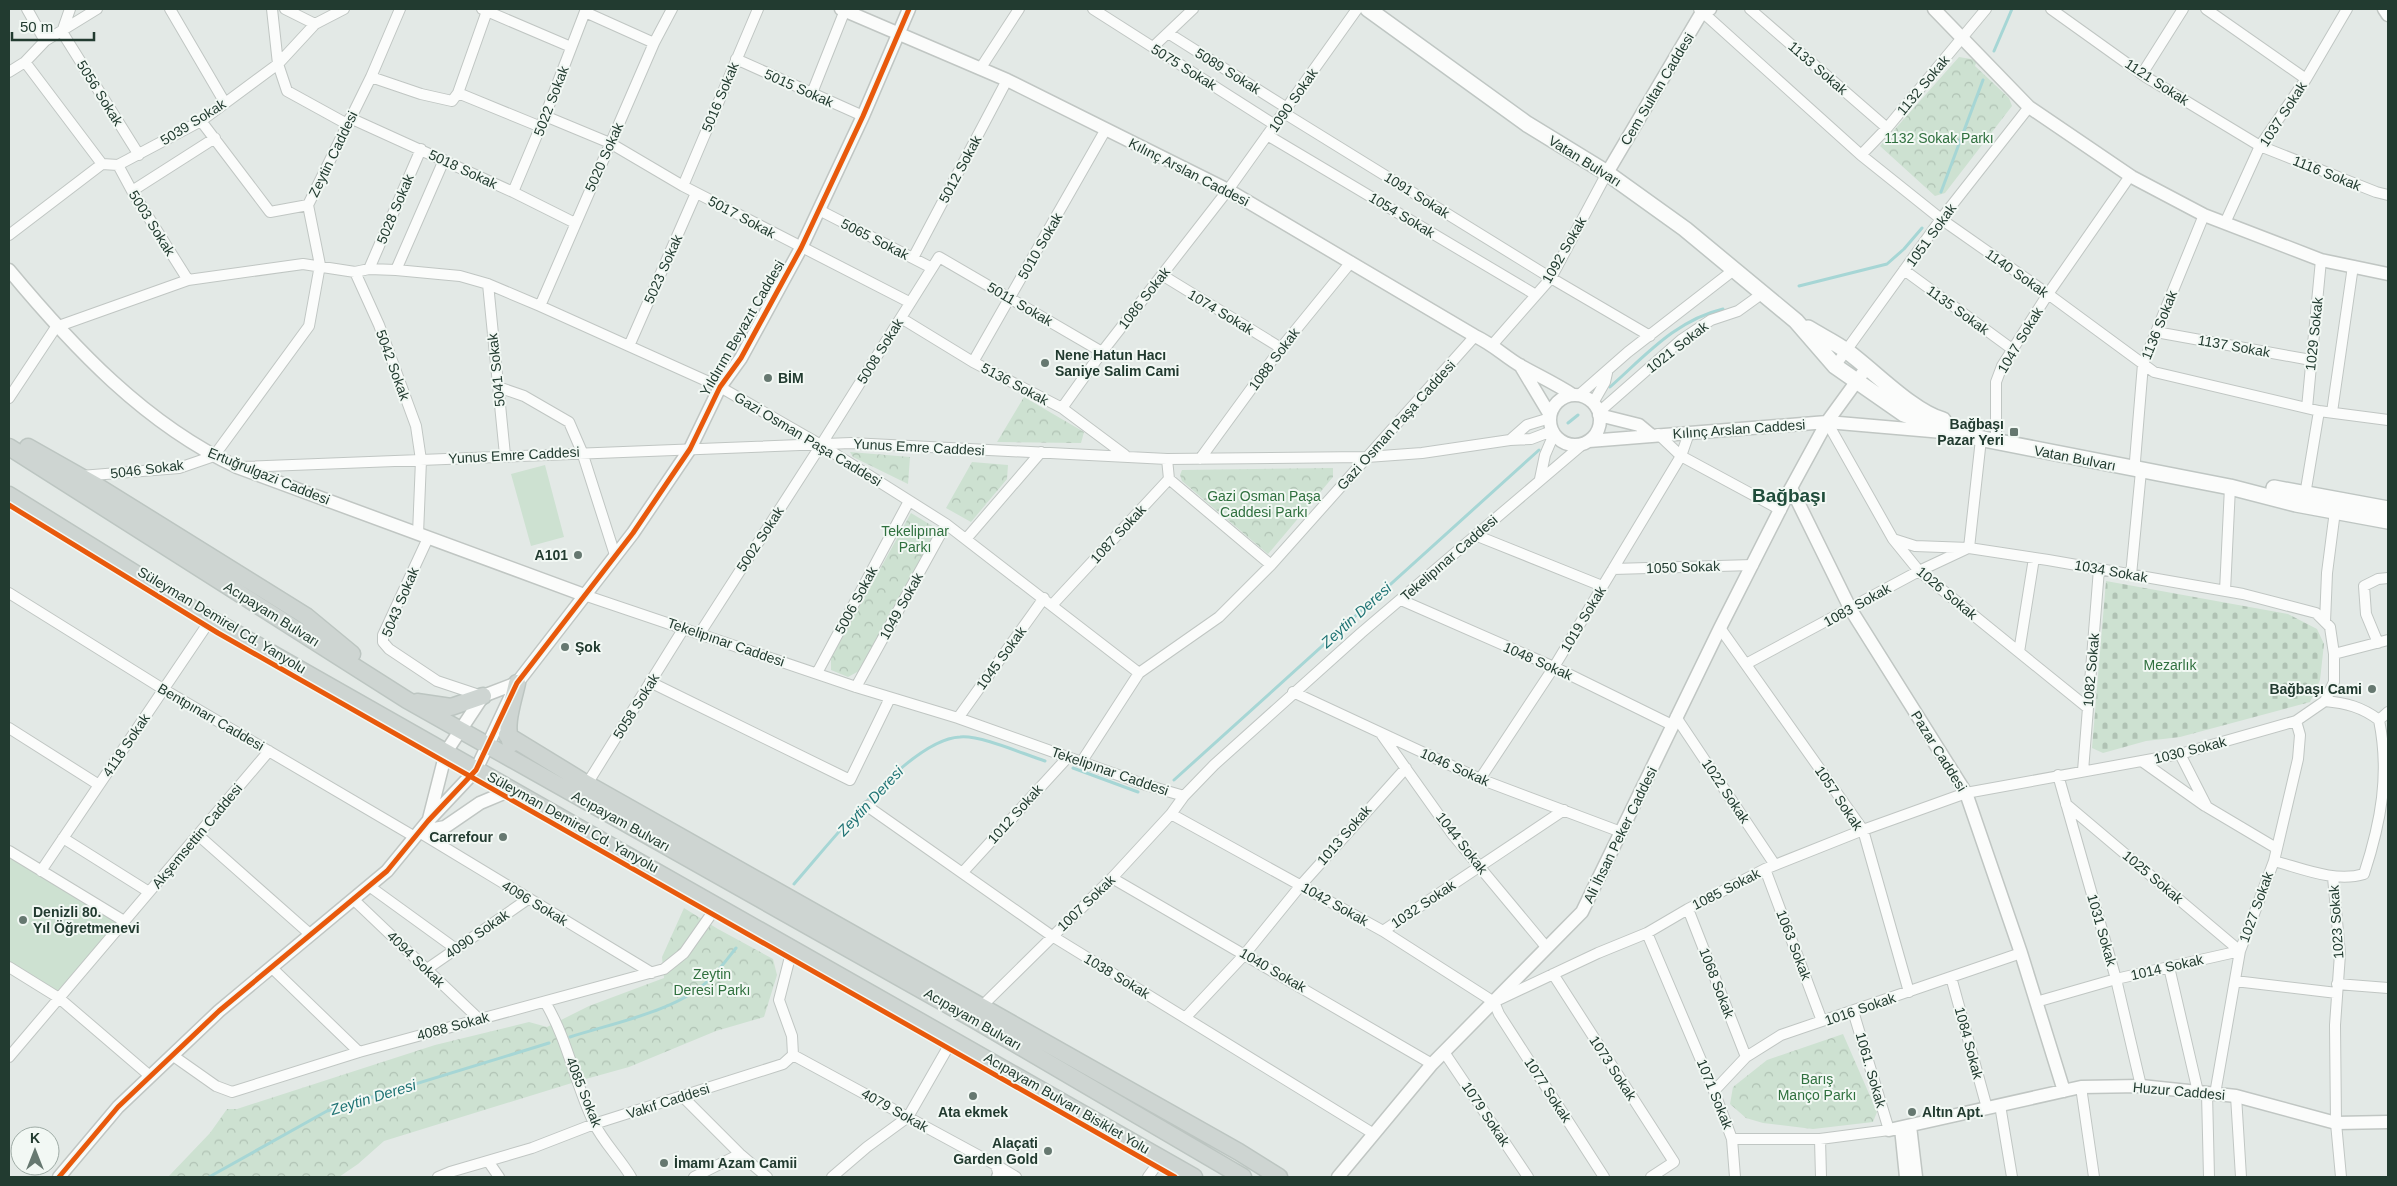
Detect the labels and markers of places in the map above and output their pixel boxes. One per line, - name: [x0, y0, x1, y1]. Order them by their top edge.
- place label: Nene Hatun Hacı Saniye Salim Cami: [1055, 347, 1180, 379]
- marker: Nene Hatun Hacı Saniye Salim Cami: [1039, 357, 1051, 369]
- place label: BİM: [778, 370, 804, 386]
- marker: BİM: [762, 372, 774, 384]
- place label: Bağbaşı Pazar Yeri: [1937, 416, 2004, 448]
- marker: Bağbaşı Pazar Yeri: [2008, 426, 2020, 438]
- place label: A101: [535, 547, 568, 563]
- marker: A101: [572, 549, 584, 561]
- place label: Şok: [575, 639, 601, 655]
- marker: Şok: [559, 641, 571, 653]
- place label: Bağbaşı Cami: [2269, 681, 2362, 697]
- marker: Bağbaşı Cami: [2366, 683, 2378, 695]
- place label: Carrefour: [429, 829, 494, 845]
- marker: Carrefour: [497, 831, 509, 843]
- place label: Denizli 80. Yıl Öğretmenevi: [33, 904, 140, 936]
- marker: Denizli 80. Yıl Öğretmenevi: [17, 914, 29, 926]
- marker: Ata ekmek: [967, 1090, 979, 1102]
- place label: Ata ekmek: [938, 1104, 1008, 1120]
- place label: Altın Apt.: [1922, 1104, 1984, 1120]
- marker: Altın Apt.: [1906, 1106, 1918, 1118]
- place label: Alaçati Garden Gold: [953, 1135, 1038, 1167]
- marker: Alaçati Garden Gold: [1042, 1145, 1054, 1157]
- place label: İmamı Azam Camii: [674, 1155, 797, 1171]
- marker: İmamı Azam Camii: [658, 1157, 670, 1169]

